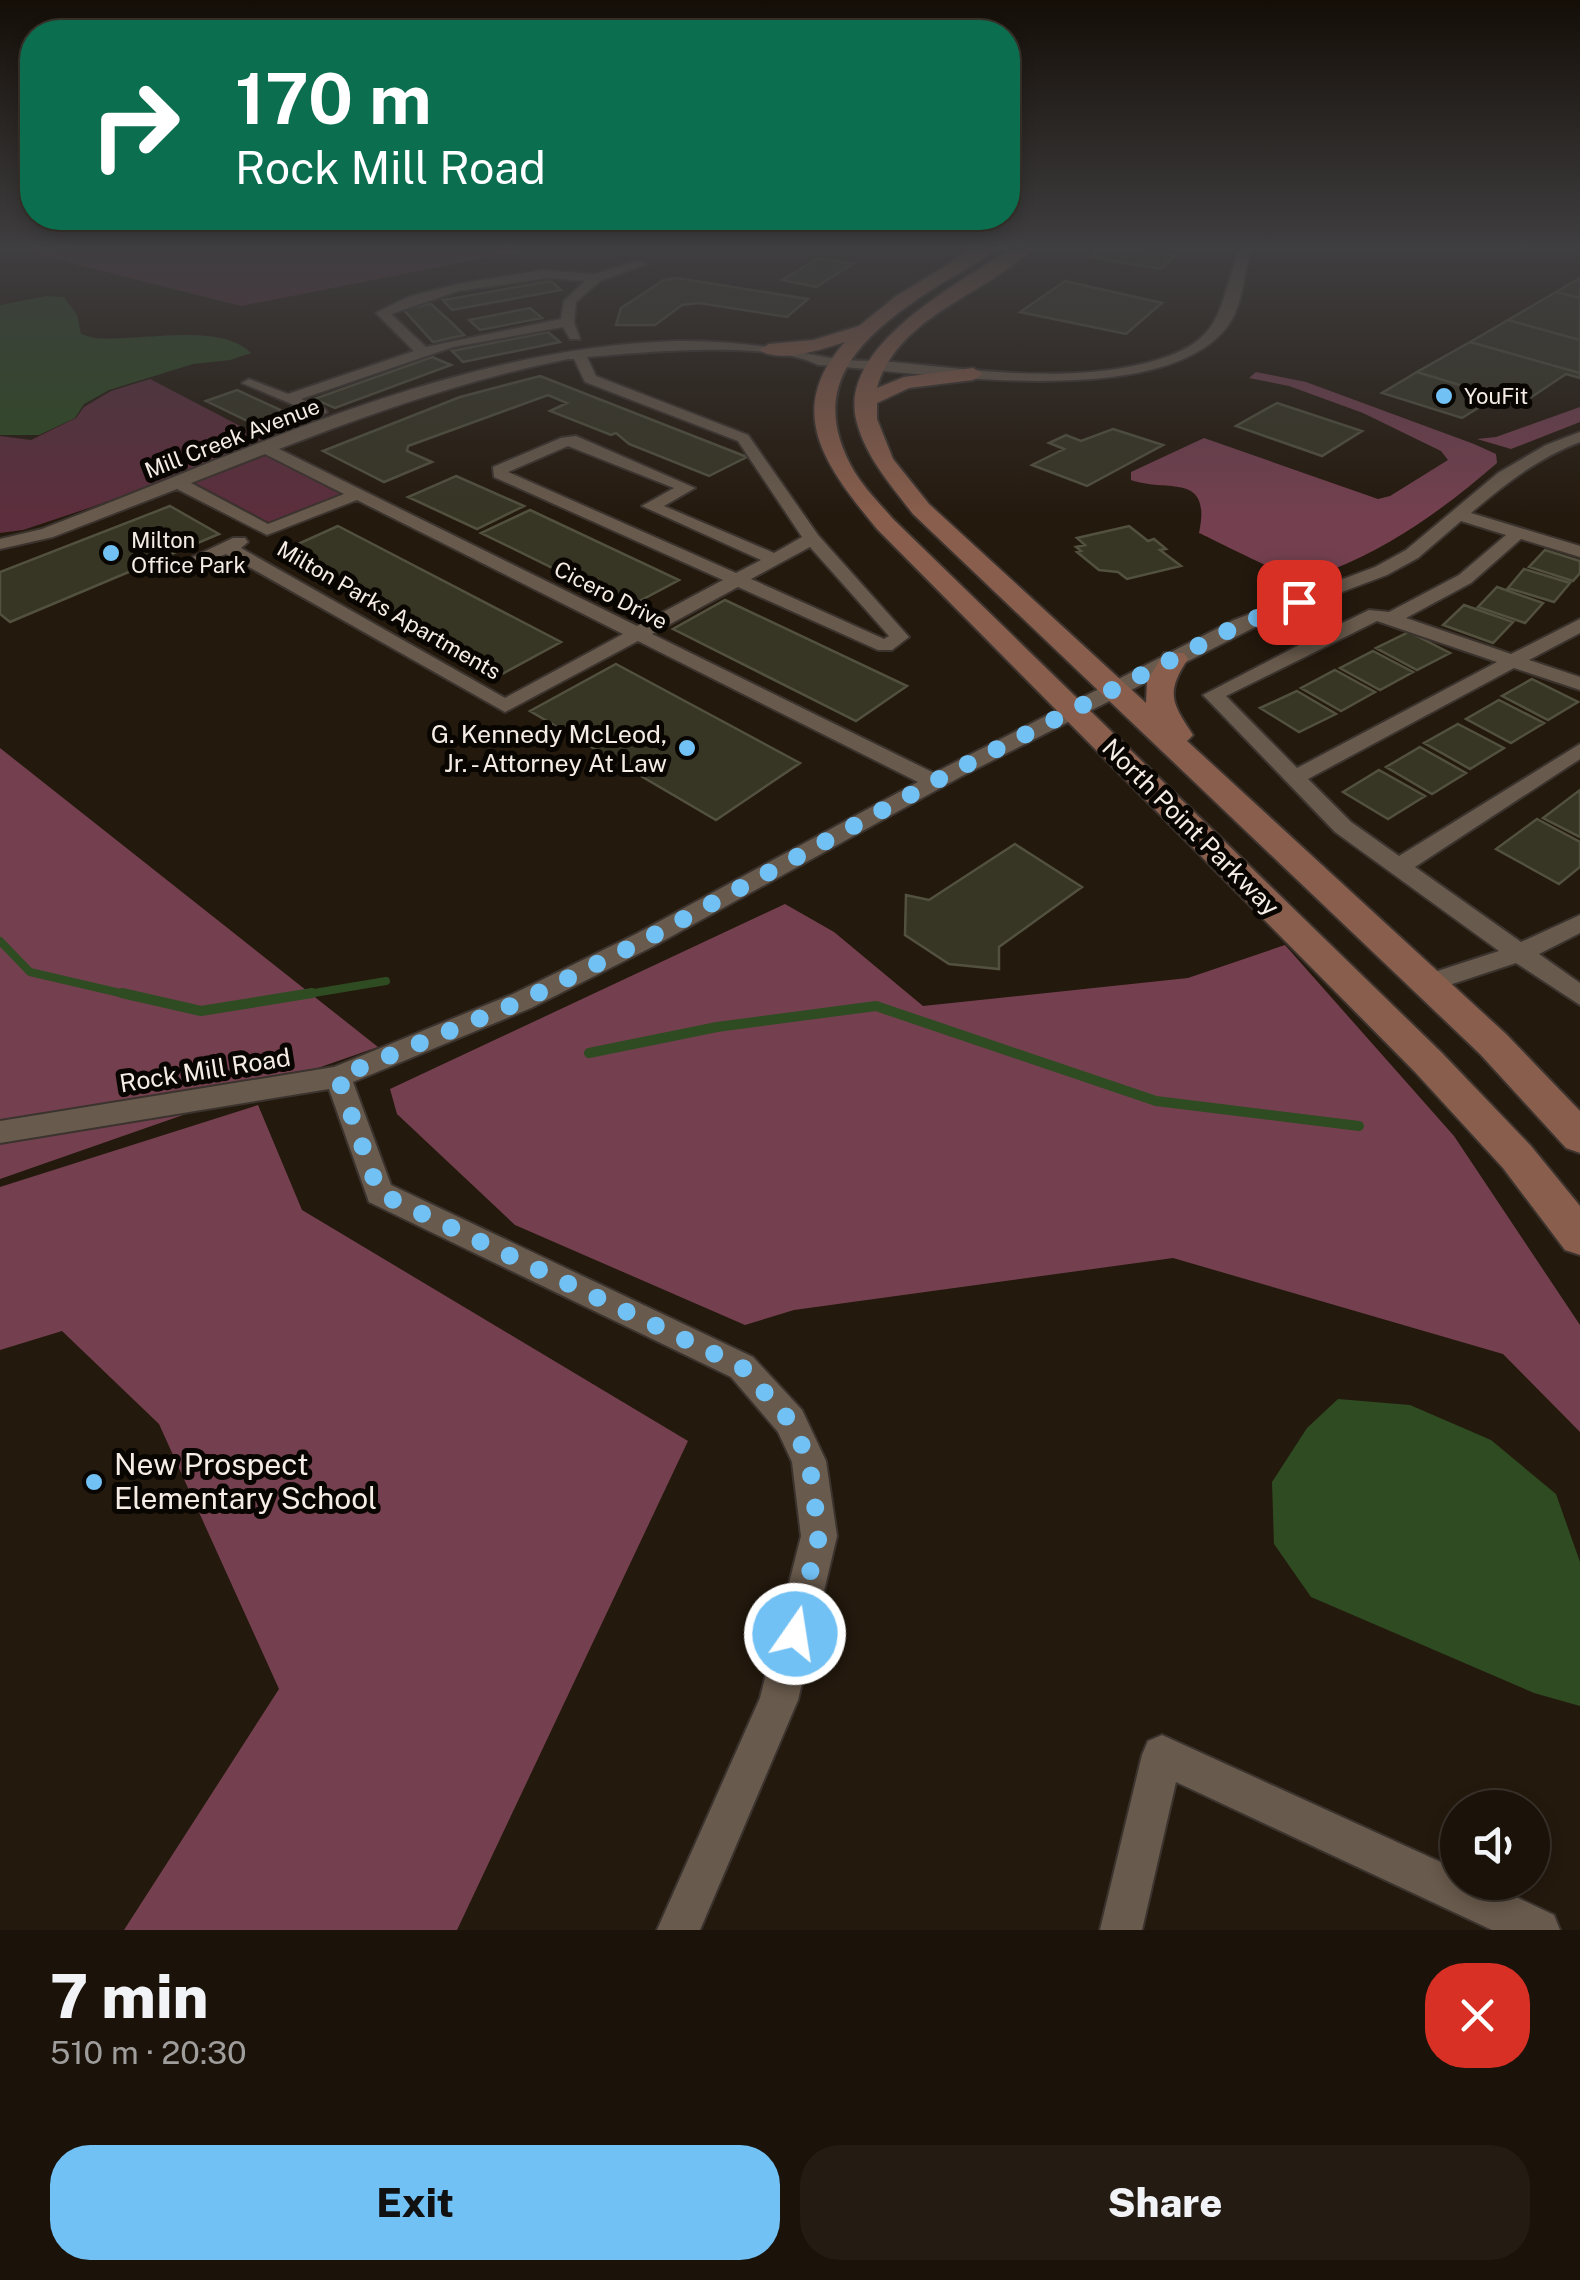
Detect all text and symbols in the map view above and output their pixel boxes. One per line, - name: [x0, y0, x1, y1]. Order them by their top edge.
- text: 170 m: [235, 57, 432, 140]
- icon: right: [70, 60, 200, 190]
- text: Rock Mill Road: [235, 141, 546, 194]
- place label: YouFit: [1464, 383, 1528, 409]
- marker: YouFit: [1433, 385, 1455, 407]
- street label: Mill Creek Avenue: [141, 393, 323, 483]
- place label: Milton Office Park: [131, 527, 246, 578]
- street label: Milton Parks Apartments: [273, 535, 505, 685]
- marker: Milton Office Park: [100, 542, 122, 564]
- street label: Cicero Drive: [550, 555, 672, 635]
- pin: [1257, 560, 1342, 645]
- icon: arrive: [1272, 575, 1327, 630]
- place label: G. Kennedy McLeod, Jr. - Attorney At Law: [431, 719, 667, 778]
- street label: North Point Parkway: [1096, 732, 1286, 922]
- marker: G. Kennedy McLeod, Jr. - Attorney At Law: [676, 737, 698, 759]
- street label: Rock Mill Road: [117, 1042, 293, 1098]
- place label: New Prospect Elementary School: [114, 1446, 377, 1516]
- marker: New Prospect Elementary School: [83, 1471, 105, 1493]
- position arrow: [743, 1582, 847, 1686]
- map controls: [1440, 1790, 1550, 1900]
- button: sound: [1440, 1790, 1550, 1900]
- text: 7 min: [50, 1961, 209, 2032]
- button: close: [1425, 1963, 1530, 2068]
- text: 510 m · 20:30: [50, 2034, 247, 2071]
- button: Exit: [50, 2145, 780, 2260]
- button: Share: [800, 2145, 1530, 2260]

